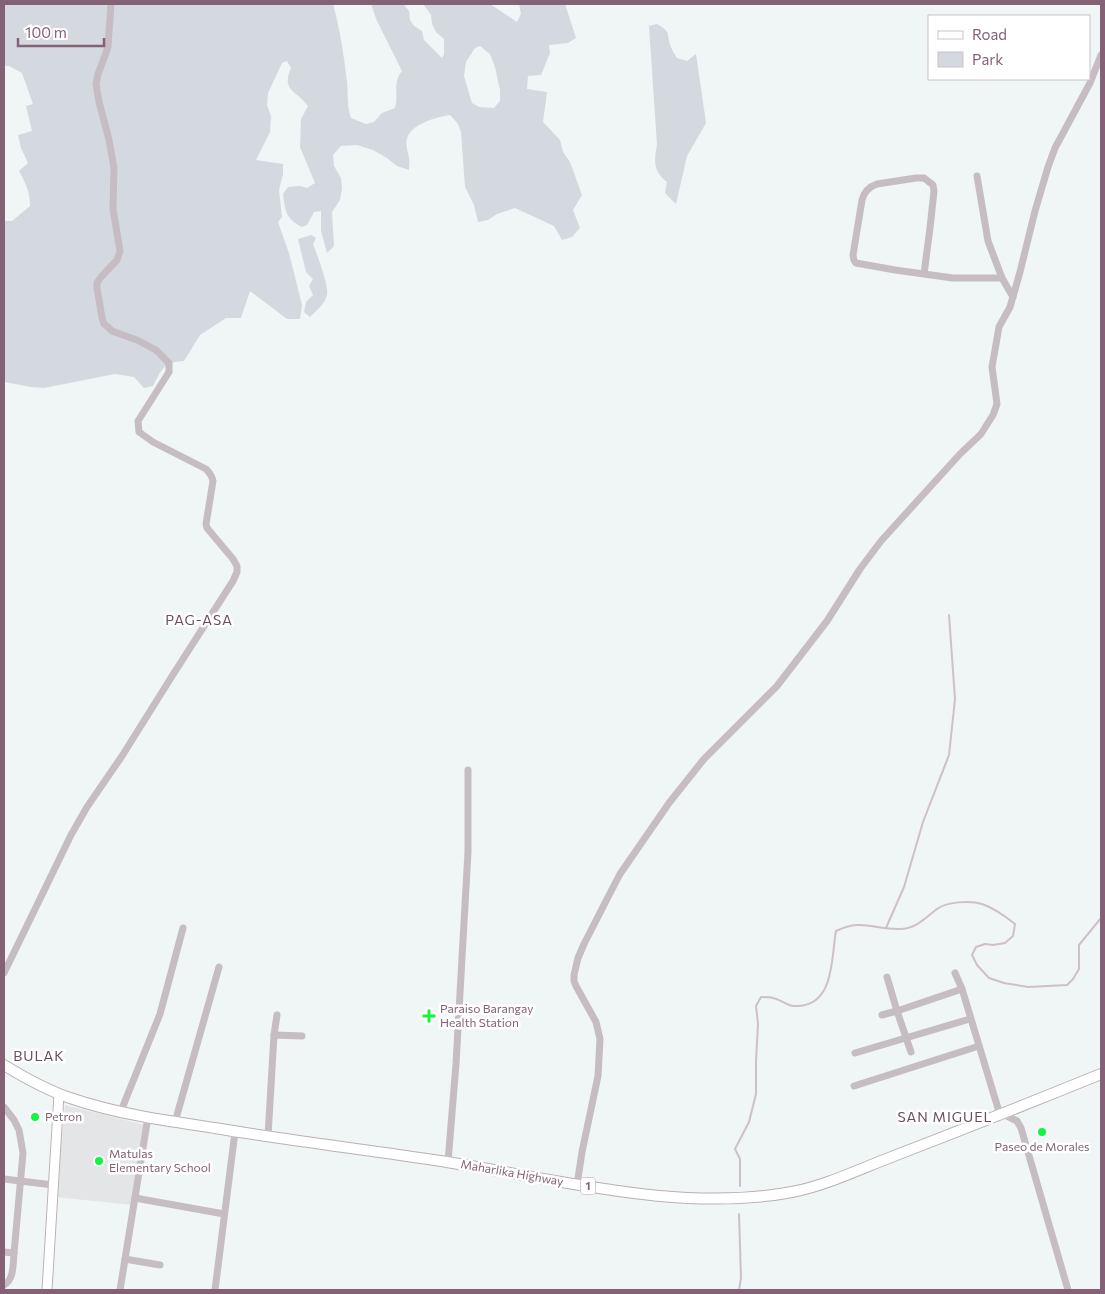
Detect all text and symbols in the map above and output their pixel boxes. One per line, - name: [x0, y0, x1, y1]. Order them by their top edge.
- scale bar: [18, 15, 104, 47]
- legend: [928, 15, 1090, 80]
- text: 100 m: [25, 23, 67, 41]
- text: Road: [972, 25, 1007, 43]
- text: Park: [972, 50, 1003, 68]
- district label: PAG-ASA: [165, 611, 233, 628]
- place label: Paraiso Barangay Health Station: [440, 1001, 533, 1029]
- marker: Paraiso Barangay Health Station: [422, 1009, 436, 1023]
- district label: BULAK: [13, 1047, 65, 1064]
- district label: SAN MIGUEL: [897, 1108, 993, 1125]
- place label: Petron: [45, 1109, 82, 1123]
- marker: Petron: [29, 1111, 41, 1123]
- marker: Paseo de Morales: [1036, 1126, 1048, 1138]
- place label: Paseo de Morales: [994, 1139, 1090, 1153]
- place label: Matulas Elementary School: [109, 1146, 211, 1174]
- marker: Matulas Elementary School: [93, 1155, 105, 1167]
- street label: Maharlika Highway: [460, 1156, 565, 1188]
- road number: 1: [580, 1178, 596, 1194]

